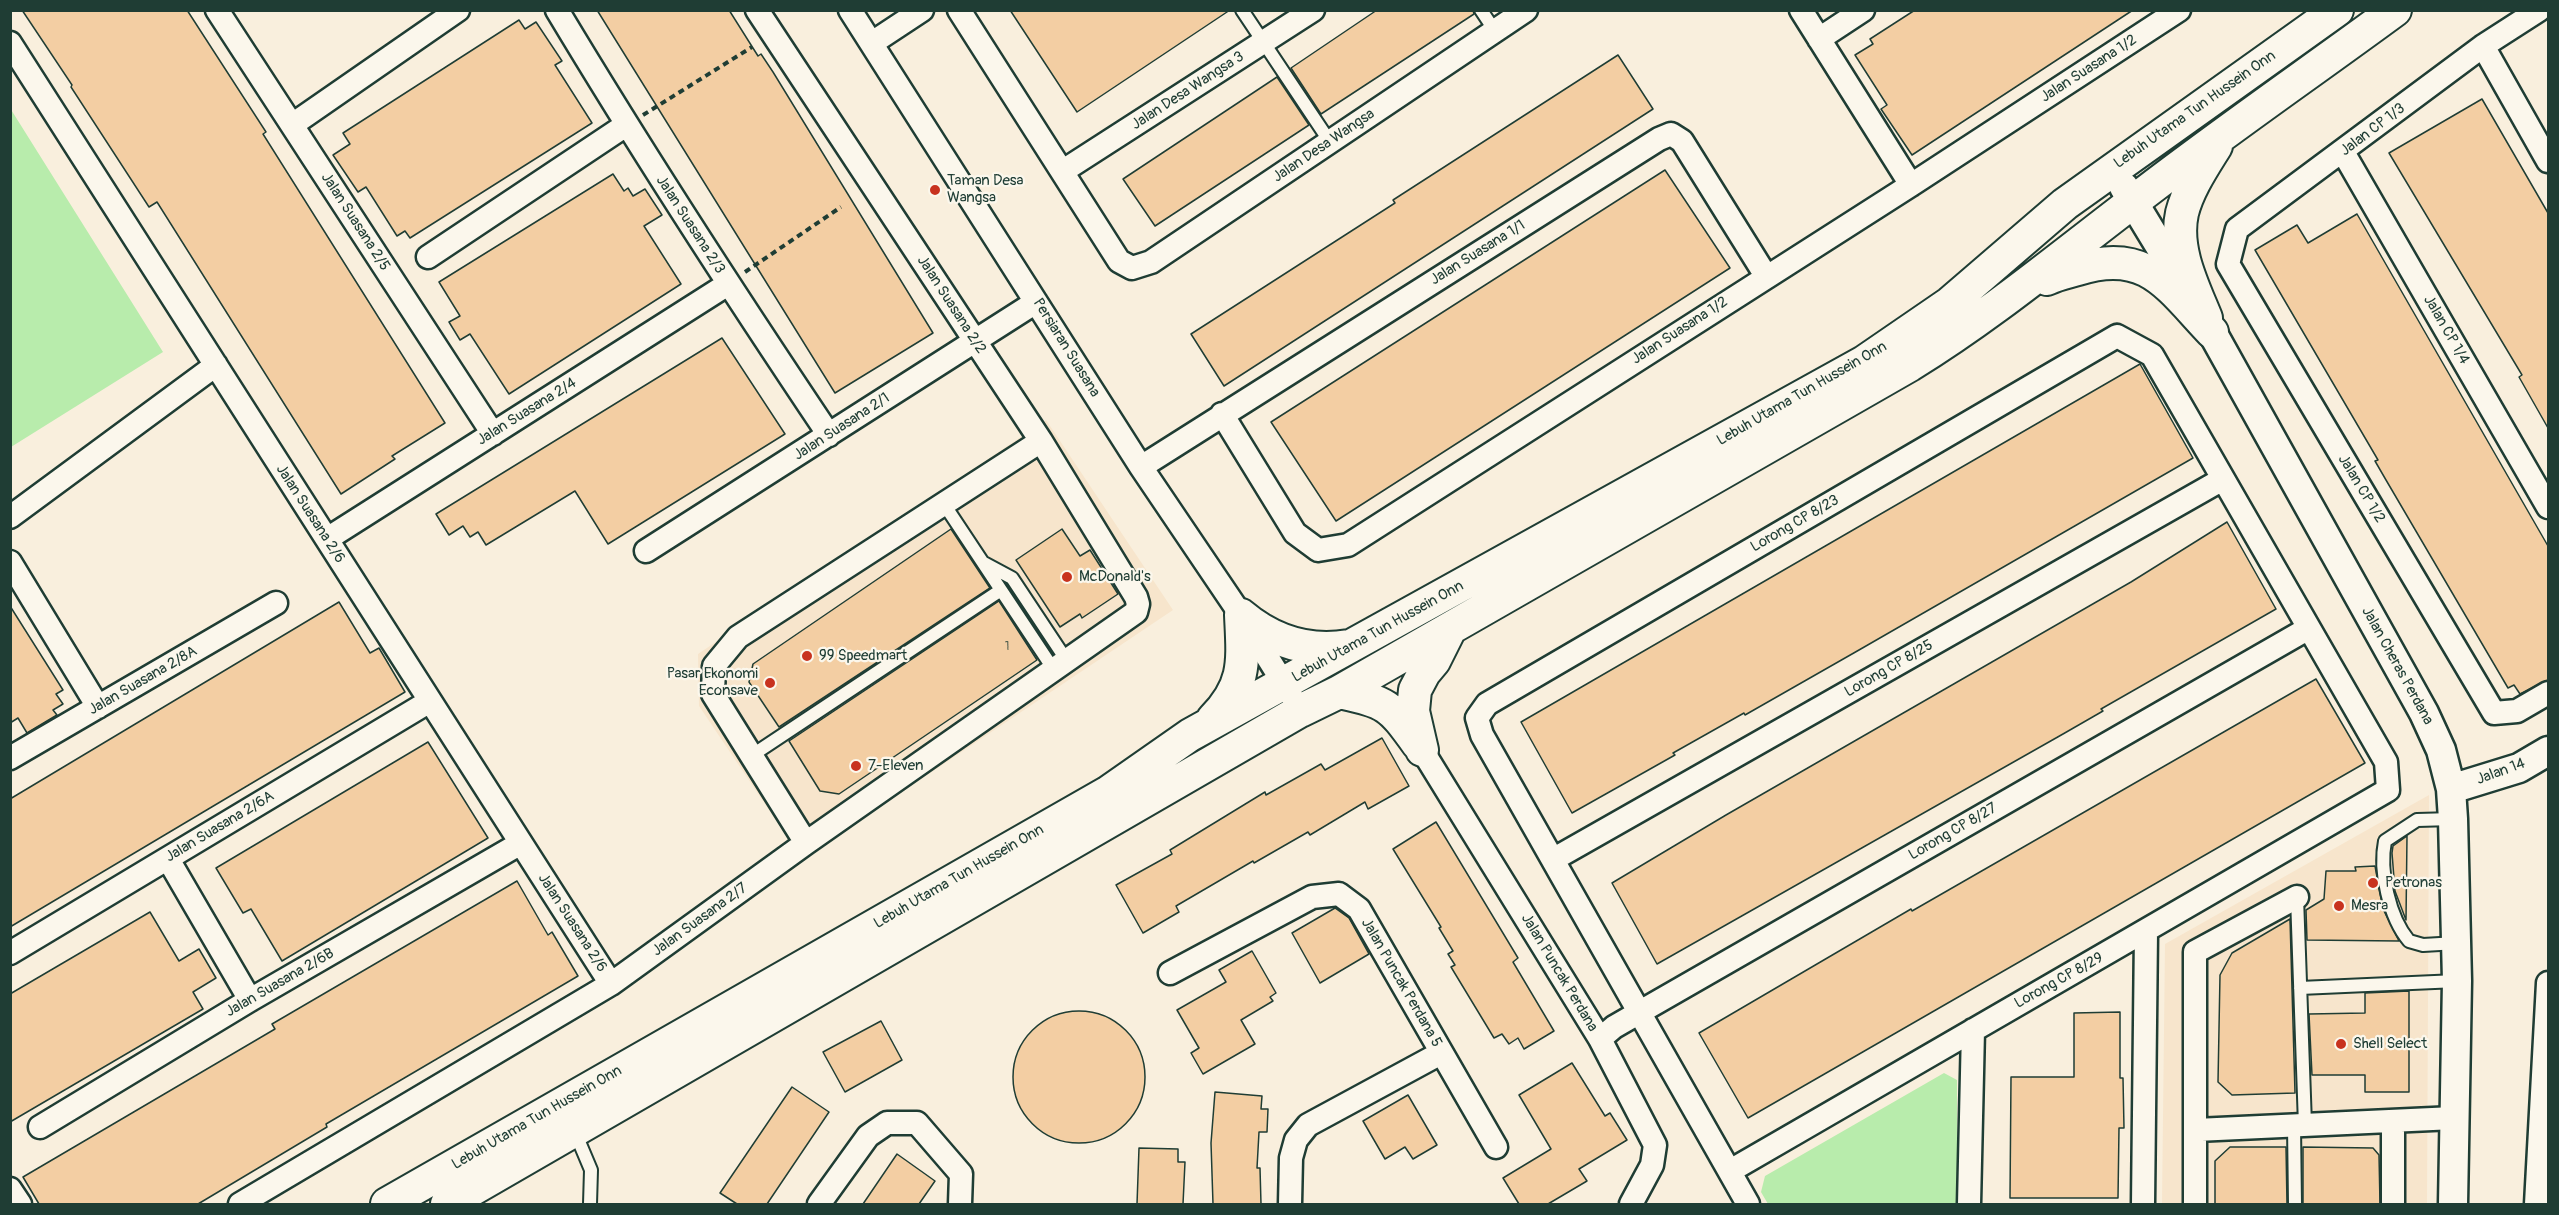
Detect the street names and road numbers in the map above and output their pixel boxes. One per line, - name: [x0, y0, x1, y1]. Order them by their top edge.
- street label: Jalan Suasana 1/2: [2038, 31, 2140, 107]
- street label: Lebuh Utama Tun Hussein Onn: [2111, 47, 2279, 173]
- street label: Jalan Desa Wangsa 3: [1128, 48, 1248, 134]
- street label: Jalan CP 1/3: [2337, 100, 2409, 160]
- street label: Jalan Desa Wangsa: [1270, 105, 1378, 187]
- street label: Jalan Suasana 2/5: [317, 170, 393, 274]
- street label: Jalan Suasana 2/3: [652, 173, 728, 277]
- street label: Jalan Suasana 1/1: [1427, 217, 1529, 289]
- street label: Jalan Suasana 2/2: [913, 253, 989, 357]
- street label: Jalan CP 1/4: [2419, 292, 2473, 368]
- street label: Jalan Suasana 1/2: [1629, 293, 1731, 369]
- street label: Persiaran Suasana: [1028, 295, 1104, 401]
- street label: Lebuh Utama Tun Hussein Onn: [1714, 338, 1890, 450]
- street label: Jalan Suasana 2/4: [474, 374, 580, 450]
- street label: Jalan Suasana 2/1: [791, 389, 893, 465]
- street label: Jalan CP 1/2: [2334, 452, 2388, 526]
- street label: Jalan Suasana 2/6: [271, 461, 349, 567]
- street label: Lorong CP 8/23: [1748, 492, 1842, 556]
- street label: Lebuh Utama Tun Hussein Onn: [1289, 577, 1467, 687]
- street label: Jalan Cheras Perdana: [2357, 604, 2437, 728]
- street label: Lorong CP 8/25: [1842, 636, 1936, 702]
- street label: Jalan Suasana 2/8A: [86, 643, 200, 719]
- street label: Jalan 14: [2474, 755, 2528, 789]
- street label: Jalan Suasana 2/6A: [162, 787, 278, 867]
- street label: Lorong CP 8/27: [1906, 800, 2000, 864]
- street label: Lebuh Utama Tun Hussein Onn: [871, 821, 1047, 933]
- street label: Jalan Suasana 2/6: [533, 870, 611, 976]
- street label: Jalan Suasana 2/7: [649, 880, 751, 960]
- street label: Jalan Puncak Perdana: [1517, 911, 1601, 1035]
- street label: Jalan Puncak Perdana 5: [1357, 915, 1445, 1051]
- street label: Jalan Suasana 2/6B: [223, 945, 337, 1021]
- street label: Lorong CP 8/29: [2012, 949, 2106, 1013]
- street label: Lebuh Utama Tun Hussein Onn: [449, 1062, 625, 1174]

